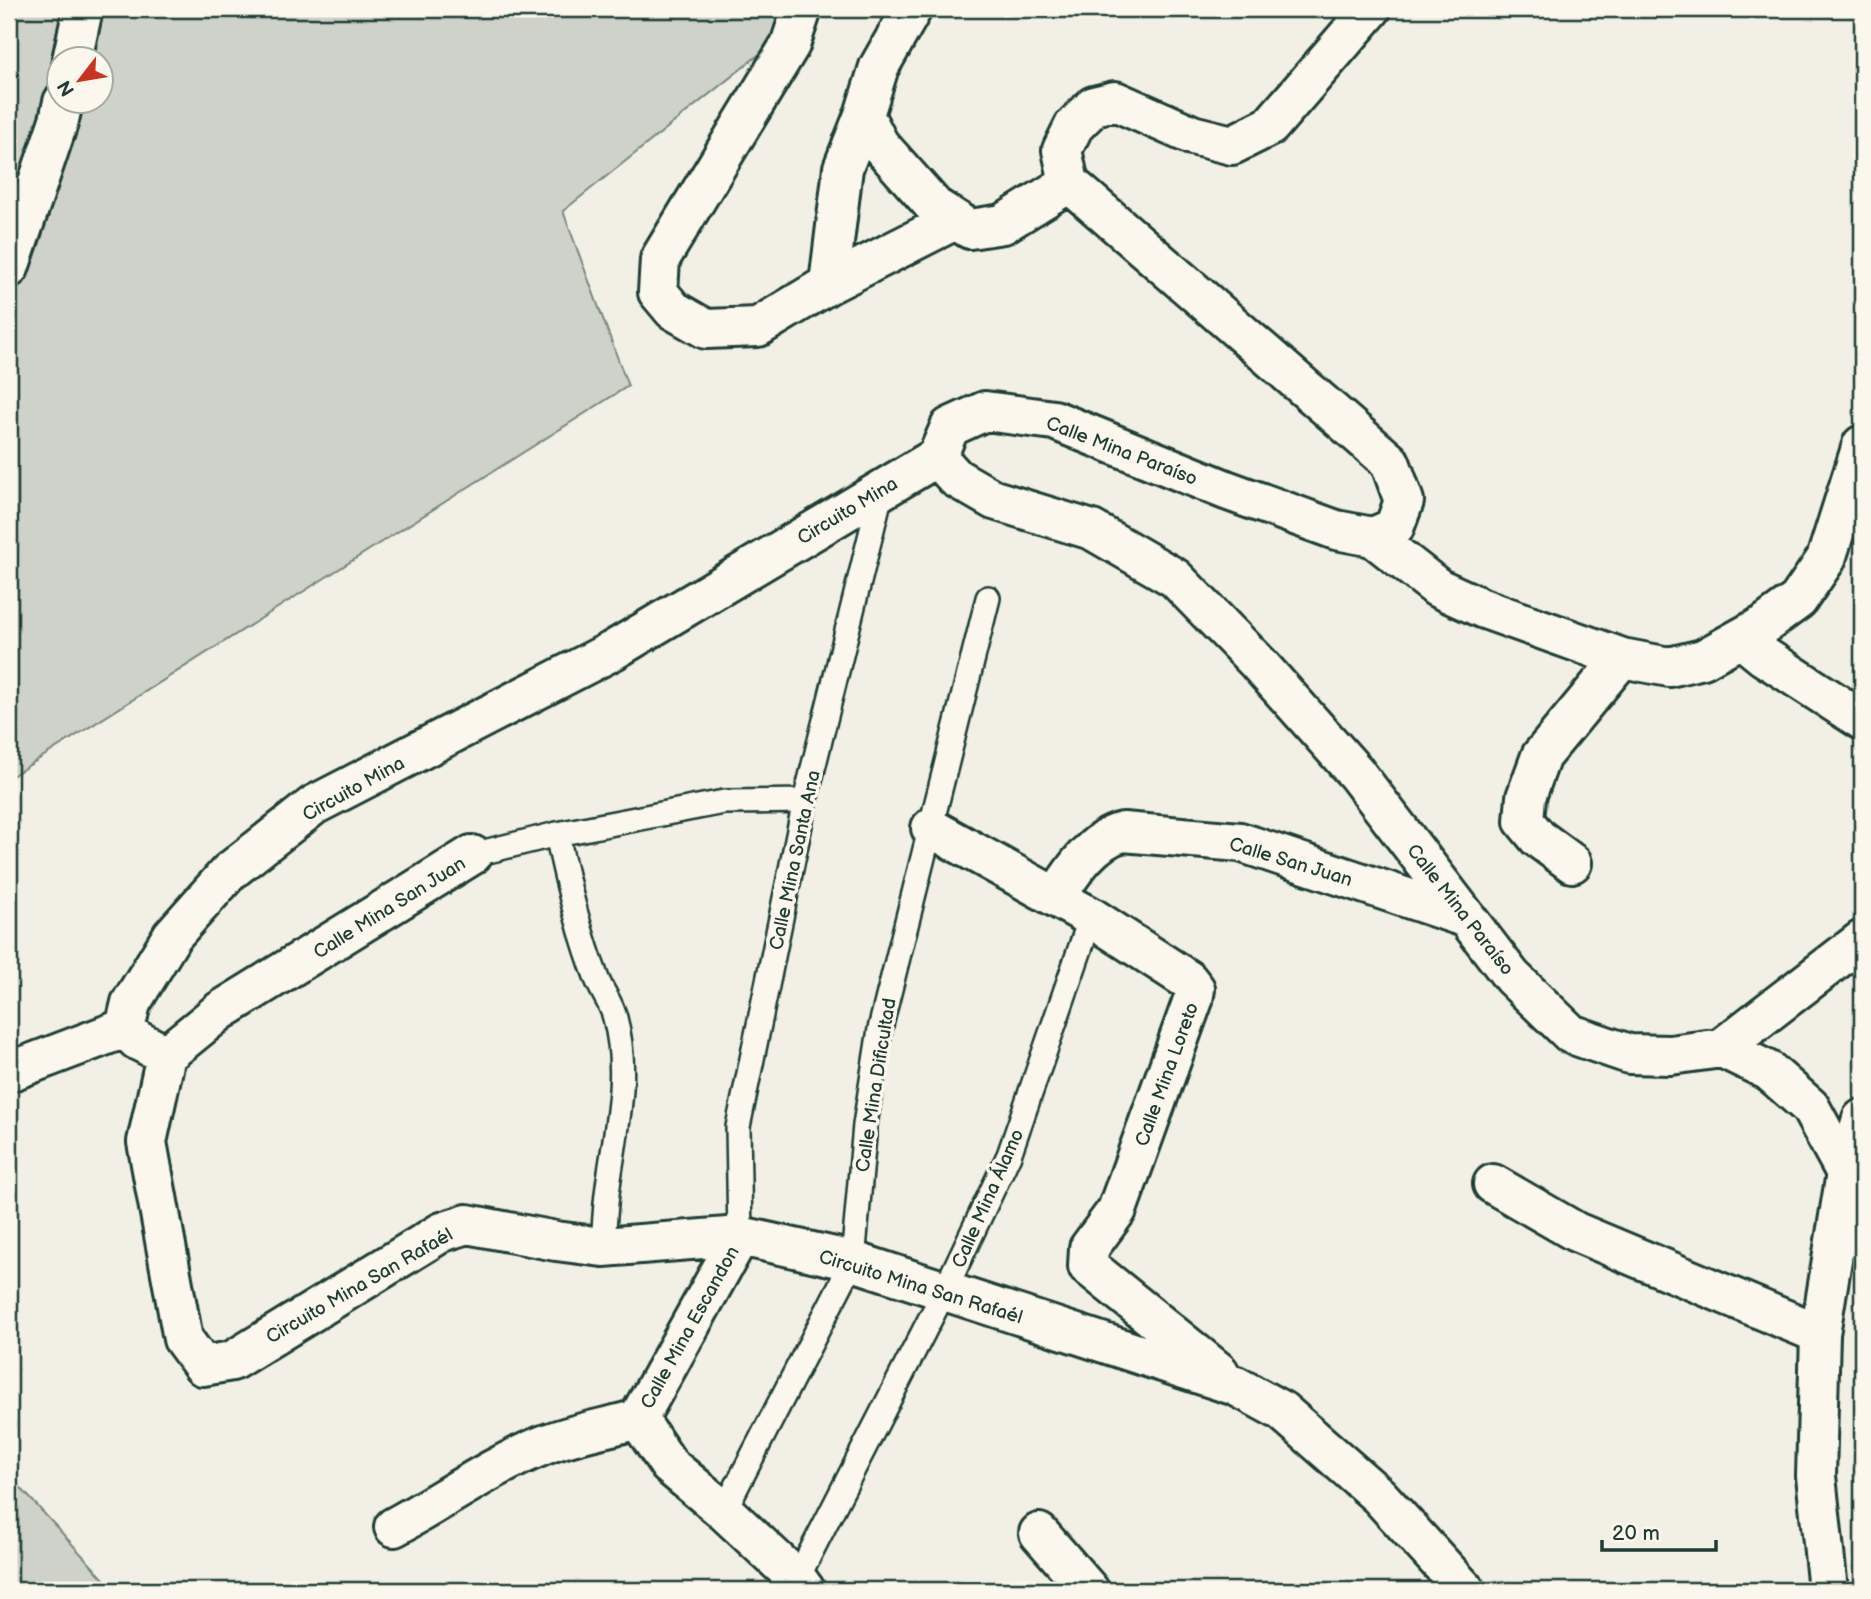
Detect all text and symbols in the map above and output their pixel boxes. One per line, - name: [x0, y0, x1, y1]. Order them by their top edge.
- north arrow: [46, 46, 116, 116]
- text: N: [53, 76, 80, 100]
- street label: Calle Mina Paraíso: [1043, 412, 1200, 491]
- street label: Circuito Mina: [793, 472, 902, 550]
- street label: Circuito Mina: [299, 752, 409, 827]
- street label: Calle Mina Santa Ana: [765, 768, 826, 952]
- street label: Calle San Juan: [1226, 833, 1355, 892]
- street label: Calle Mina Paraíso: [1401, 840, 1518, 980]
- street label: Calle Mina San Juan: [309, 852, 470, 964]
- street label: Calle Mina Dificultad: [851, 997, 902, 1174]
- street label: Calle Mina Loreto: [1131, 999, 1204, 1150]
- street label: Calle Mina Álamo: [947, 1125, 1029, 1272]
- street label: Circuito Mina San Rafaél: [262, 1223, 457, 1349]
- street label: Calle Mina Escandon: [636, 1242, 745, 1413]
- street label: Circuito Mina San Rafaél: [816, 1245, 1025, 1329]
- scale bar: [1602, 1508, 1715, 1552]
- text: 20 m: [1612, 1521, 1660, 1546]

